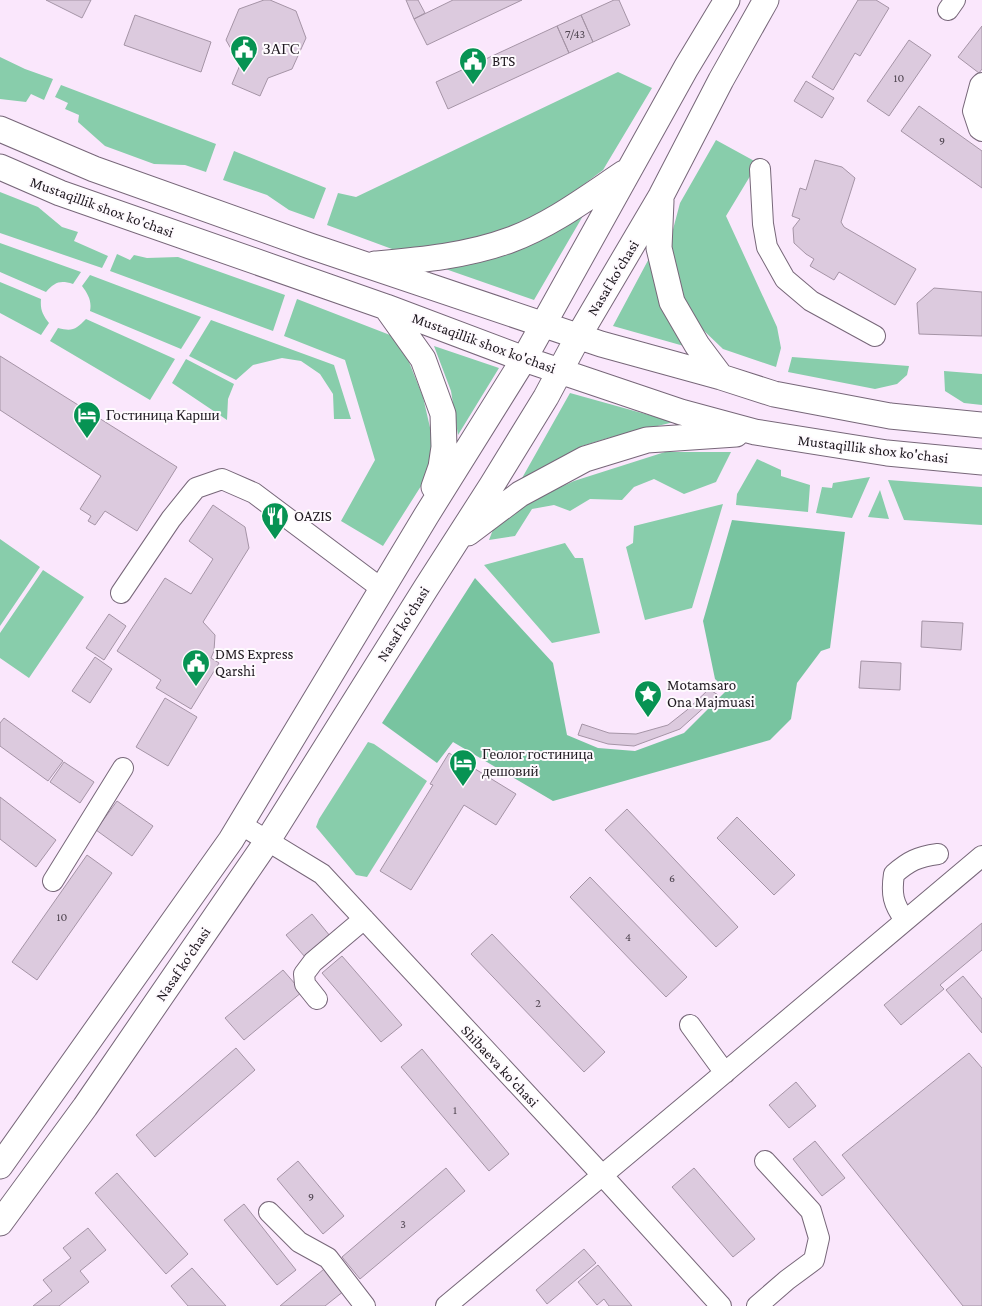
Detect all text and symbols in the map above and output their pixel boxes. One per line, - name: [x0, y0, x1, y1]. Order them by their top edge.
- house number: 7/43: [565, 27, 585, 41]
- public building icon: ЗАГС: [229, 34, 259, 73]
- place label: ЗАГС: [263, 41, 300, 57]
- public building icon: BTS: [458, 46, 488, 85]
- place label: BTS: [492, 53, 515, 69]
- house number: 10: [894, 71, 905, 85]
- house number: 9: [939, 134, 945, 148]
- street label: Mustaqillik shox ko'chasi: [28, 174, 176, 241]
- street label: Nasaf ko‘chasi: [584, 237, 642, 319]
- street label: Mustaqillik shox ko'chasi: [410, 310, 558, 377]
- hotel icon: Гостиница Карши: [72, 400, 102, 439]
- place label: Гостиница Карши: [106, 407, 220, 423]
- street label: Mustaqillik shox ko'chasi: [797, 432, 949, 467]
- restaurant icon: OAZIS: [260, 501, 290, 540]
- place label: OAZIS: [294, 508, 332, 524]
- street label: Nasaf ko‘chasi: [374, 584, 432, 664]
- place label: DMS Express Qarshi: [215, 646, 294, 679]
- public building icon: DMS Express Qarshi: [181, 648, 211, 687]
- place label: Motamsaro Ona Majmuasi: [667, 677, 755, 711]
- place icon: Motamsaro Ona Majmuasi: [633, 679, 663, 718]
- place label: Геолог гостиница дешовий: [482, 746, 593, 779]
- hotel icon: Геолог гостиница дешовий: [448, 748, 478, 787]
- house number: 6: [669, 871, 675, 885]
- house number: 10: [57, 910, 68, 924]
- street label: Nasaf ko‘chasi: [153, 924, 214, 1004]
- house number: 4: [625, 930, 631, 944]
- house number: 2: [535, 996, 541, 1010]
- street label: Shibaeva ko'chasi: [458, 1022, 542, 1110]
- house number: 1: [453, 1103, 457, 1117]
- house number: 9: [308, 1190, 314, 1204]
- house number: 3: [400, 1217, 406, 1231]

